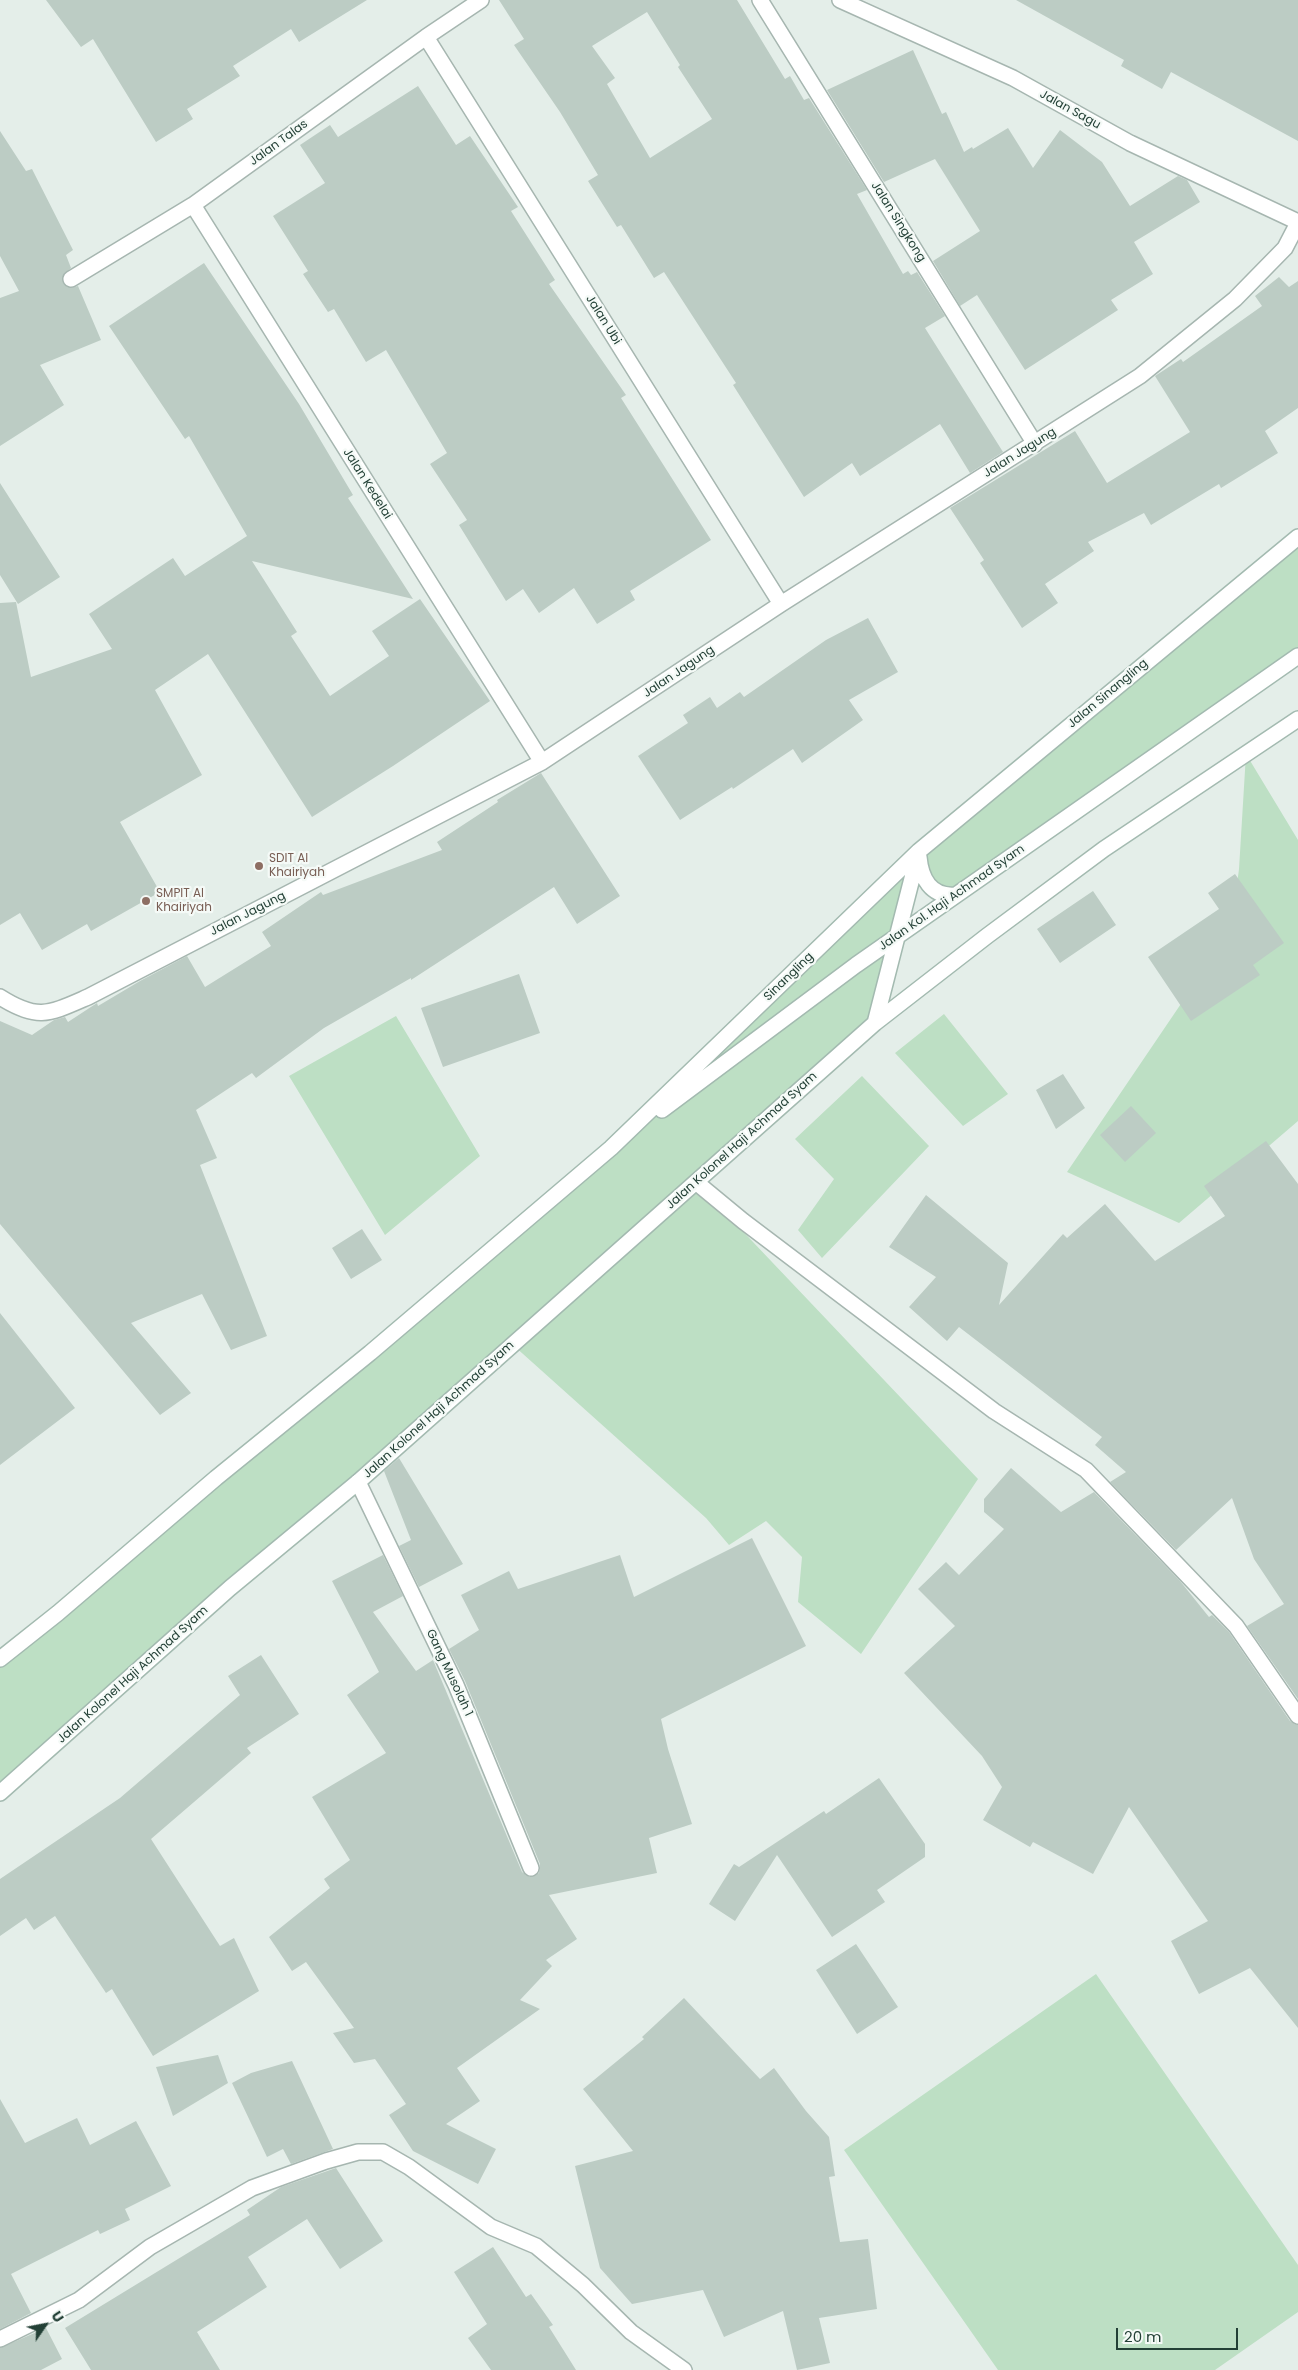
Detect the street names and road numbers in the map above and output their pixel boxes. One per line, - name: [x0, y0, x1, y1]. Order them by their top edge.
- street label: Jalan Sagu: [1037, 87, 1103, 133]
- street label: Jalan Talas: [247, 117, 311, 169]
- street label: Jalan Singkong: [868, 179, 928, 265]
- street label: Jalan Ubi: [582, 293, 624, 347]
- street label: Jalan Jagung: [981, 425, 1059, 481]
- street label: Jalan Kedelai: [340, 446, 394, 522]
- street label: Jalan Jagung: [641, 643, 717, 701]
- street label: Jalan Sinangling: [1065, 656, 1151, 732]
- street label: Jalan Kol. Haji Achmad Syam: [876, 842, 1028, 954]
- street label: Jalan Jagung: [208, 889, 288, 939]
- street label: Sinangling: [761, 950, 817, 1004]
- street label: Jalan Kolonel Haji Achmad Syam: [664, 1069, 820, 1213]
- street label: Jalan Kolonel Haji Achmad Syam: [361, 1338, 517, 1482]
- street label: Jalan Kolonel Haji Achmad Syam: [55, 1603, 211, 1747]
- street label: Gang Musolah 1: [423, 1627, 475, 1719]

